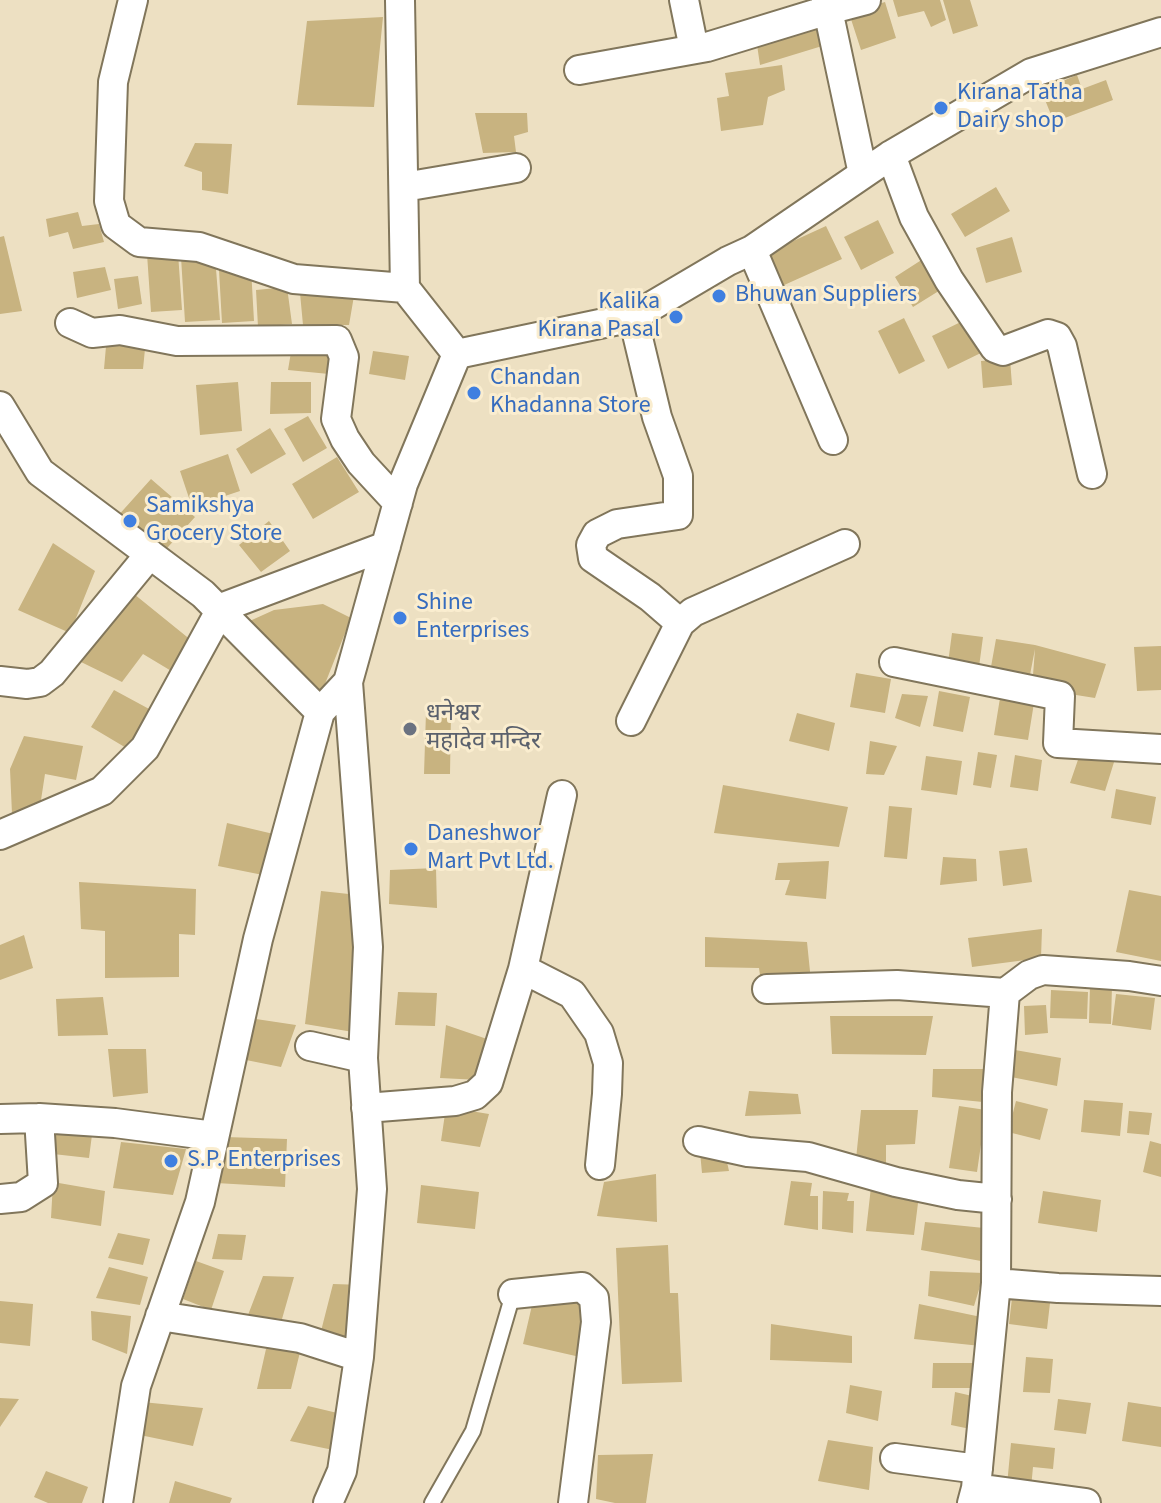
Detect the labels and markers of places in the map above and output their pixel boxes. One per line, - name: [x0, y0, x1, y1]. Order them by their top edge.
- place label: Kirana Tatha Dairy shop: [957, 80, 1083, 136]
- marker: Kirana Tatha Dairy shop: [932, 99, 950, 117]
- place label: Bhuwan Suppliers: [735, 282, 917, 310]
- marker: Bhuwan Suppliers: [710, 287, 728, 305]
- place label: Kalika Kirana Pasal: [537, 289, 660, 345]
- marker: Kalika Kirana Pasal: [667, 308, 685, 326]
- place label: Chandan Khadanna Store: [490, 365, 651, 421]
- marker: Chandan Khadanna Store: [465, 384, 483, 402]
- place label: Samikshya Grocery Store: [146, 493, 282, 549]
- marker: Samikshya Grocery Store: [121, 512, 139, 530]
- place label: Shine Enterprises: [416, 590, 529, 646]
- marker: Shine Enterprises: [391, 609, 409, 627]
- place label: धनेश्वर महादेव मन्दिर: [426, 701, 541, 757]
- marker: धनेश्वर महादेव मन्दिर: [401, 720, 419, 738]
- place label: Daneshwor Mart Pvt Ltd.: [427, 821, 554, 877]
- marker: Daneshwor Mart Pvt Ltd.: [402, 840, 420, 858]
- place label: S.P. Enterprises: [187, 1147, 341, 1175]
- marker: S.P. Enterprises: [162, 1152, 180, 1170]

